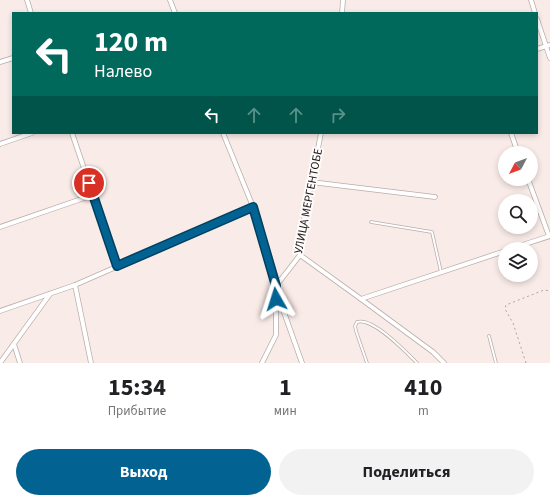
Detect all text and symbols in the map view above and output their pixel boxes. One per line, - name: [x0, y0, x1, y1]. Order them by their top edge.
- text: 120 m: [94, 22, 168, 62]
- icon: left: [28, 28, 80, 80]
- text: Налево: [94, 59, 152, 84]
- icon: left: [201, 104, 223, 126]
- icon: ahead: [243, 104, 265, 126]
- icon: ahead: [285, 104, 307, 126]
- icon: right: [327, 104, 349, 126]
- north arrow: [498, 146, 538, 186]
- map controls: [498, 146, 538, 282]
- street label: УЛИЦА МЕРГЕНТОБЕ: [290, 147, 327, 255]
- pin: [72, 166, 106, 200]
- icon: arrive: [78, 172, 100, 194]
- button: search: [498, 194, 538, 234]
- button: layers: [498, 242, 538, 282]
- position arrow: [255, 278, 297, 320]
- text: 15:34: [108, 370, 166, 405]
- text: 1: [279, 370, 292, 405]
- text: 410: [404, 370, 442, 405]
- text: Прибытие: [108, 402, 166, 420]
- text: мин: [274, 402, 297, 420]
- text: m: [418, 402, 429, 420]
- button: Выход: [16, 449, 271, 495]
- button: Поделиться: [279, 449, 534, 495]

